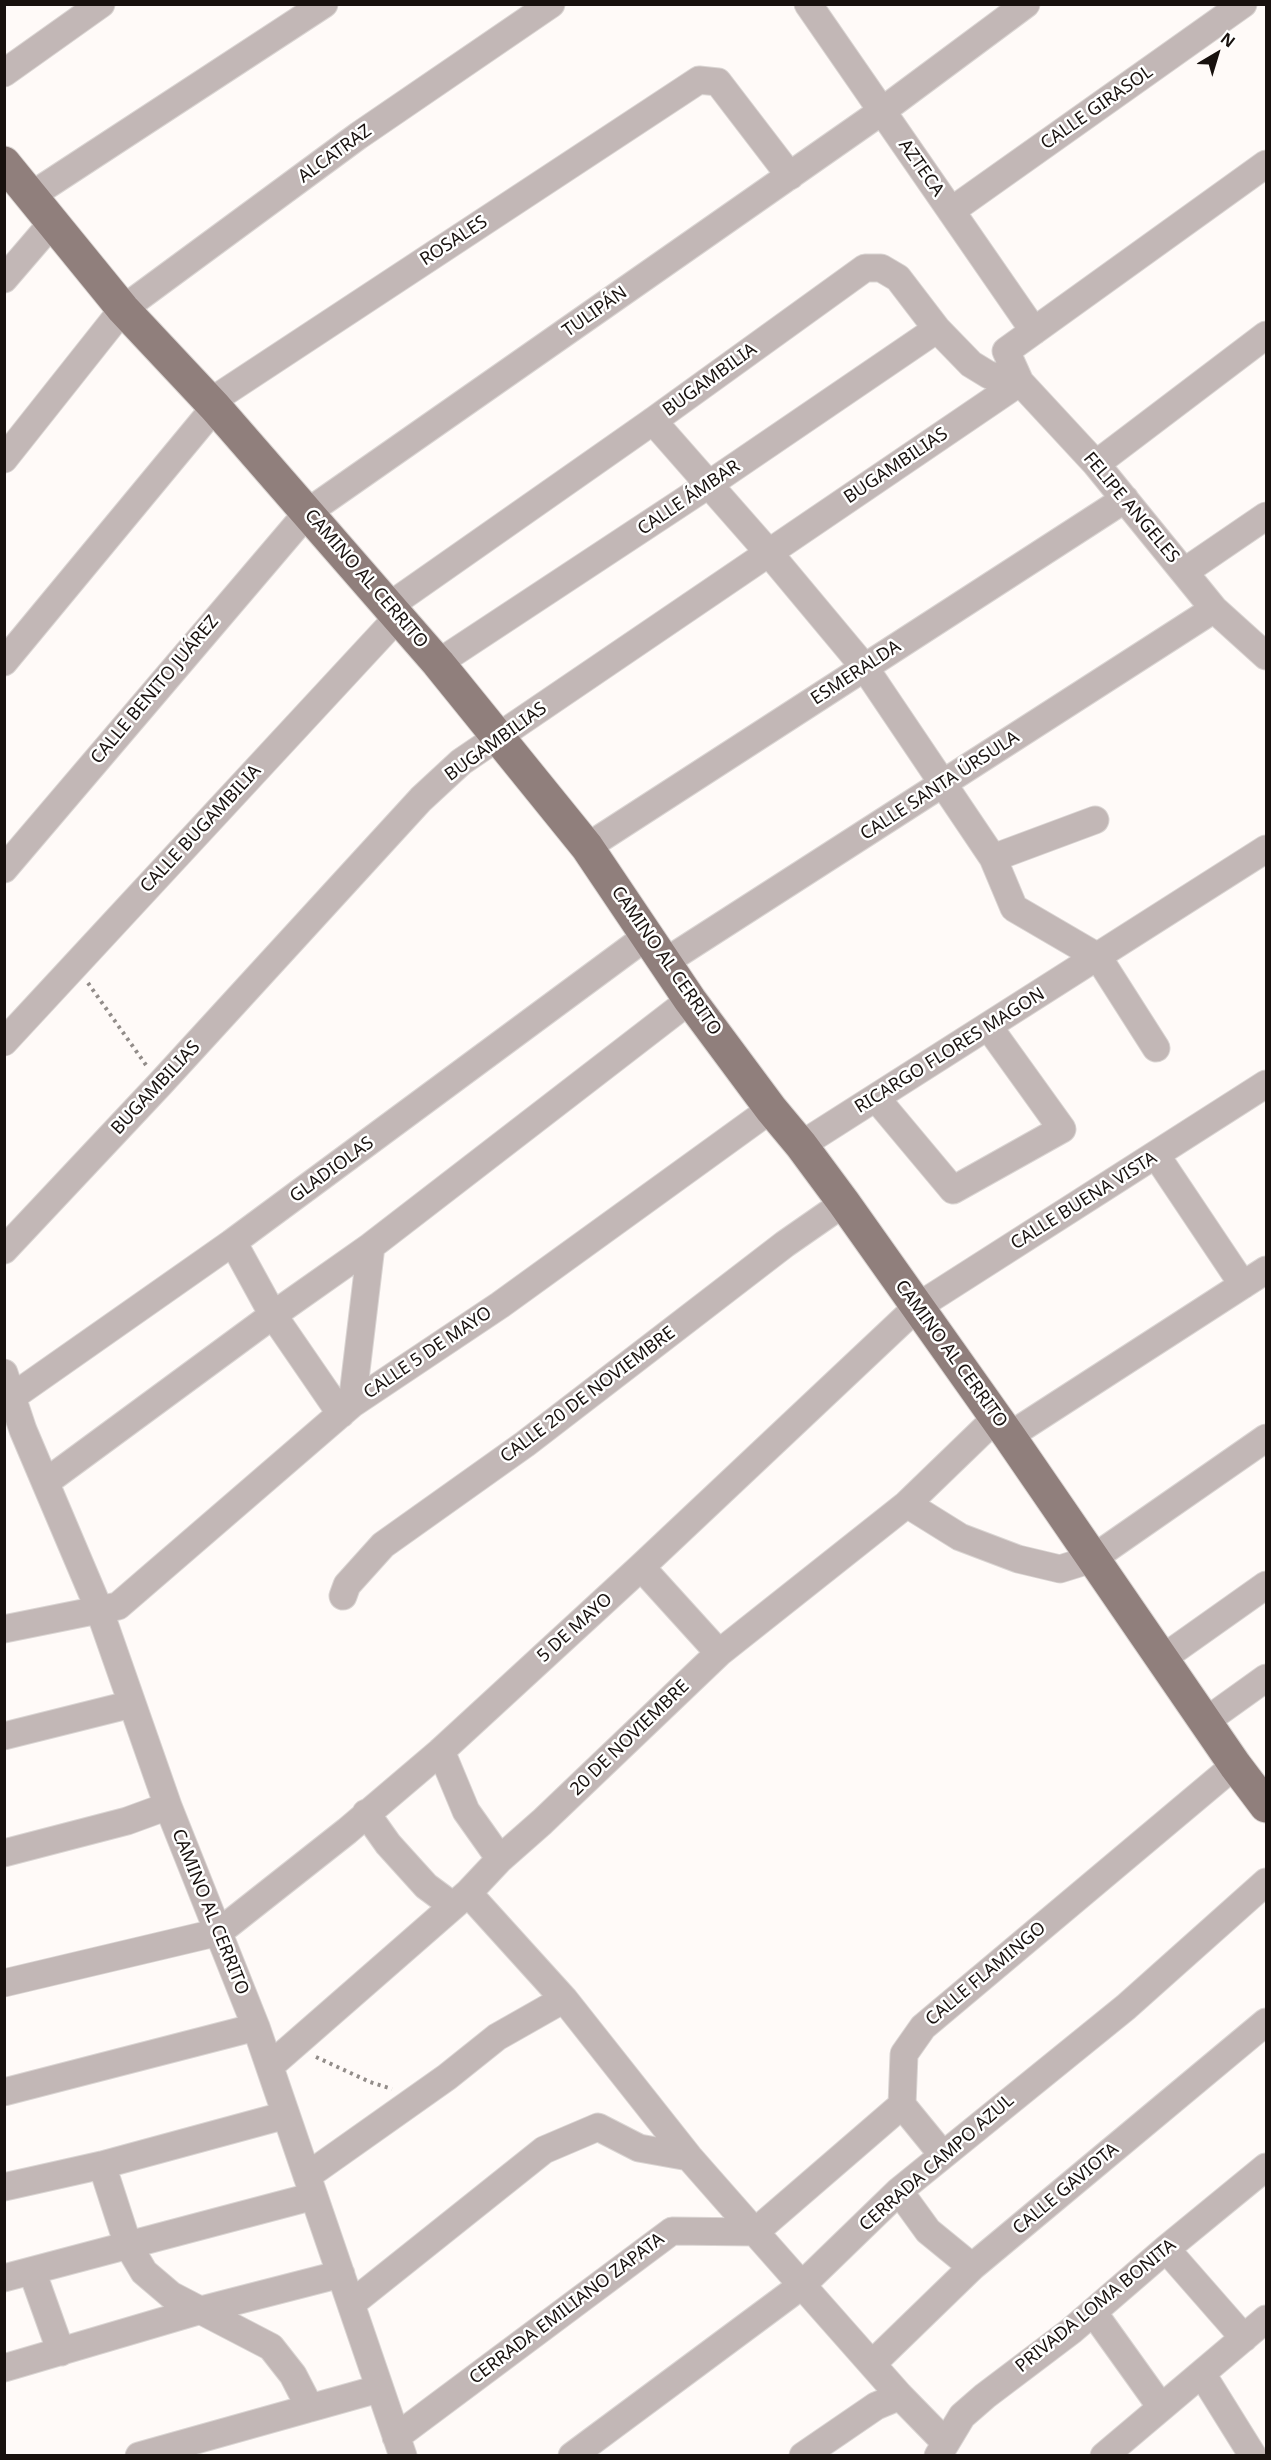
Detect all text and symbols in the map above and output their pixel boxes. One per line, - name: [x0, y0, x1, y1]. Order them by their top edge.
- north arrow: [1187, 24, 1247, 84]
- text: N: [1216, 27, 1240, 52]
- street label: CALLE GIRASOL: [1037, 61, 1157, 155]
- street label: ALCATRAZ: [294, 120, 376, 188]
- street label: AZTECA: [894, 135, 948, 201]
- street label: ROSALES: [416, 211, 492, 271]
- street label: TULIPÁN: [559, 282, 631, 342]
- street label: BUGAMBILIA: [659, 339, 761, 421]
- street label: BUGAMBILIAS: [840, 423, 952, 509]
- street label: FELIPE ANGELES: [1078, 448, 1184, 568]
- street label: CALLE ÁMBAR: [634, 456, 744, 540]
- street label: CAMINO AL CERRITO: [300, 505, 432, 653]
- street label: CALLE BENITO JUÁREZ: [87, 611, 223, 769]
- street label: ESMERALDA: [807, 636, 905, 710]
- street label: BUGAMBILIAS: [441, 698, 551, 786]
- street label: CALLE SANTA ÚRSULA: [857, 727, 1023, 845]
- street label: CALLE BUGAMBILIA: [136, 761, 266, 897]
- street label: CAMINO AL CERRITO: [606, 882, 726, 1040]
- street label: RICARGO FLORES MAGON: [851, 984, 1049, 1118]
- street label: BUGAMBILIAS: [107, 1037, 205, 1139]
- street label: GLADIOLAS: [286, 1132, 378, 1208]
- street label: CALLE BUENA VISTA: [1007, 1147, 1161, 1255]
- street label: CAMINO AL CERRITO: [890, 1276, 1012, 1432]
- street label: CALLE 5 DE MAYO: [360, 1302, 496, 1404]
- street label: CALLE 20 DE NOVIEMBRE: [496, 1322, 680, 1468]
- street label: 5 DE MAYO: [533, 1589, 617, 1667]
- street label: 20 DE NOVIEMBRE: [566, 1676, 694, 1800]
- street label: CAMINO AL CERRITO: [167, 1826, 253, 1998]
- street label: CALLE FLAMINGO: [922, 1918, 1050, 2030]
- street label: CERRADA CAMPO AZUL: [855, 2090, 1019, 2236]
- street label: CALLE GAVIOTA: [1009, 2139, 1123, 2239]
- street label: CERRADA EMILIANO ZAPATA: [465, 2229, 669, 2389]
- street label: PRIVADA LOMA BONITA: [1011, 2235, 1181, 2377]

